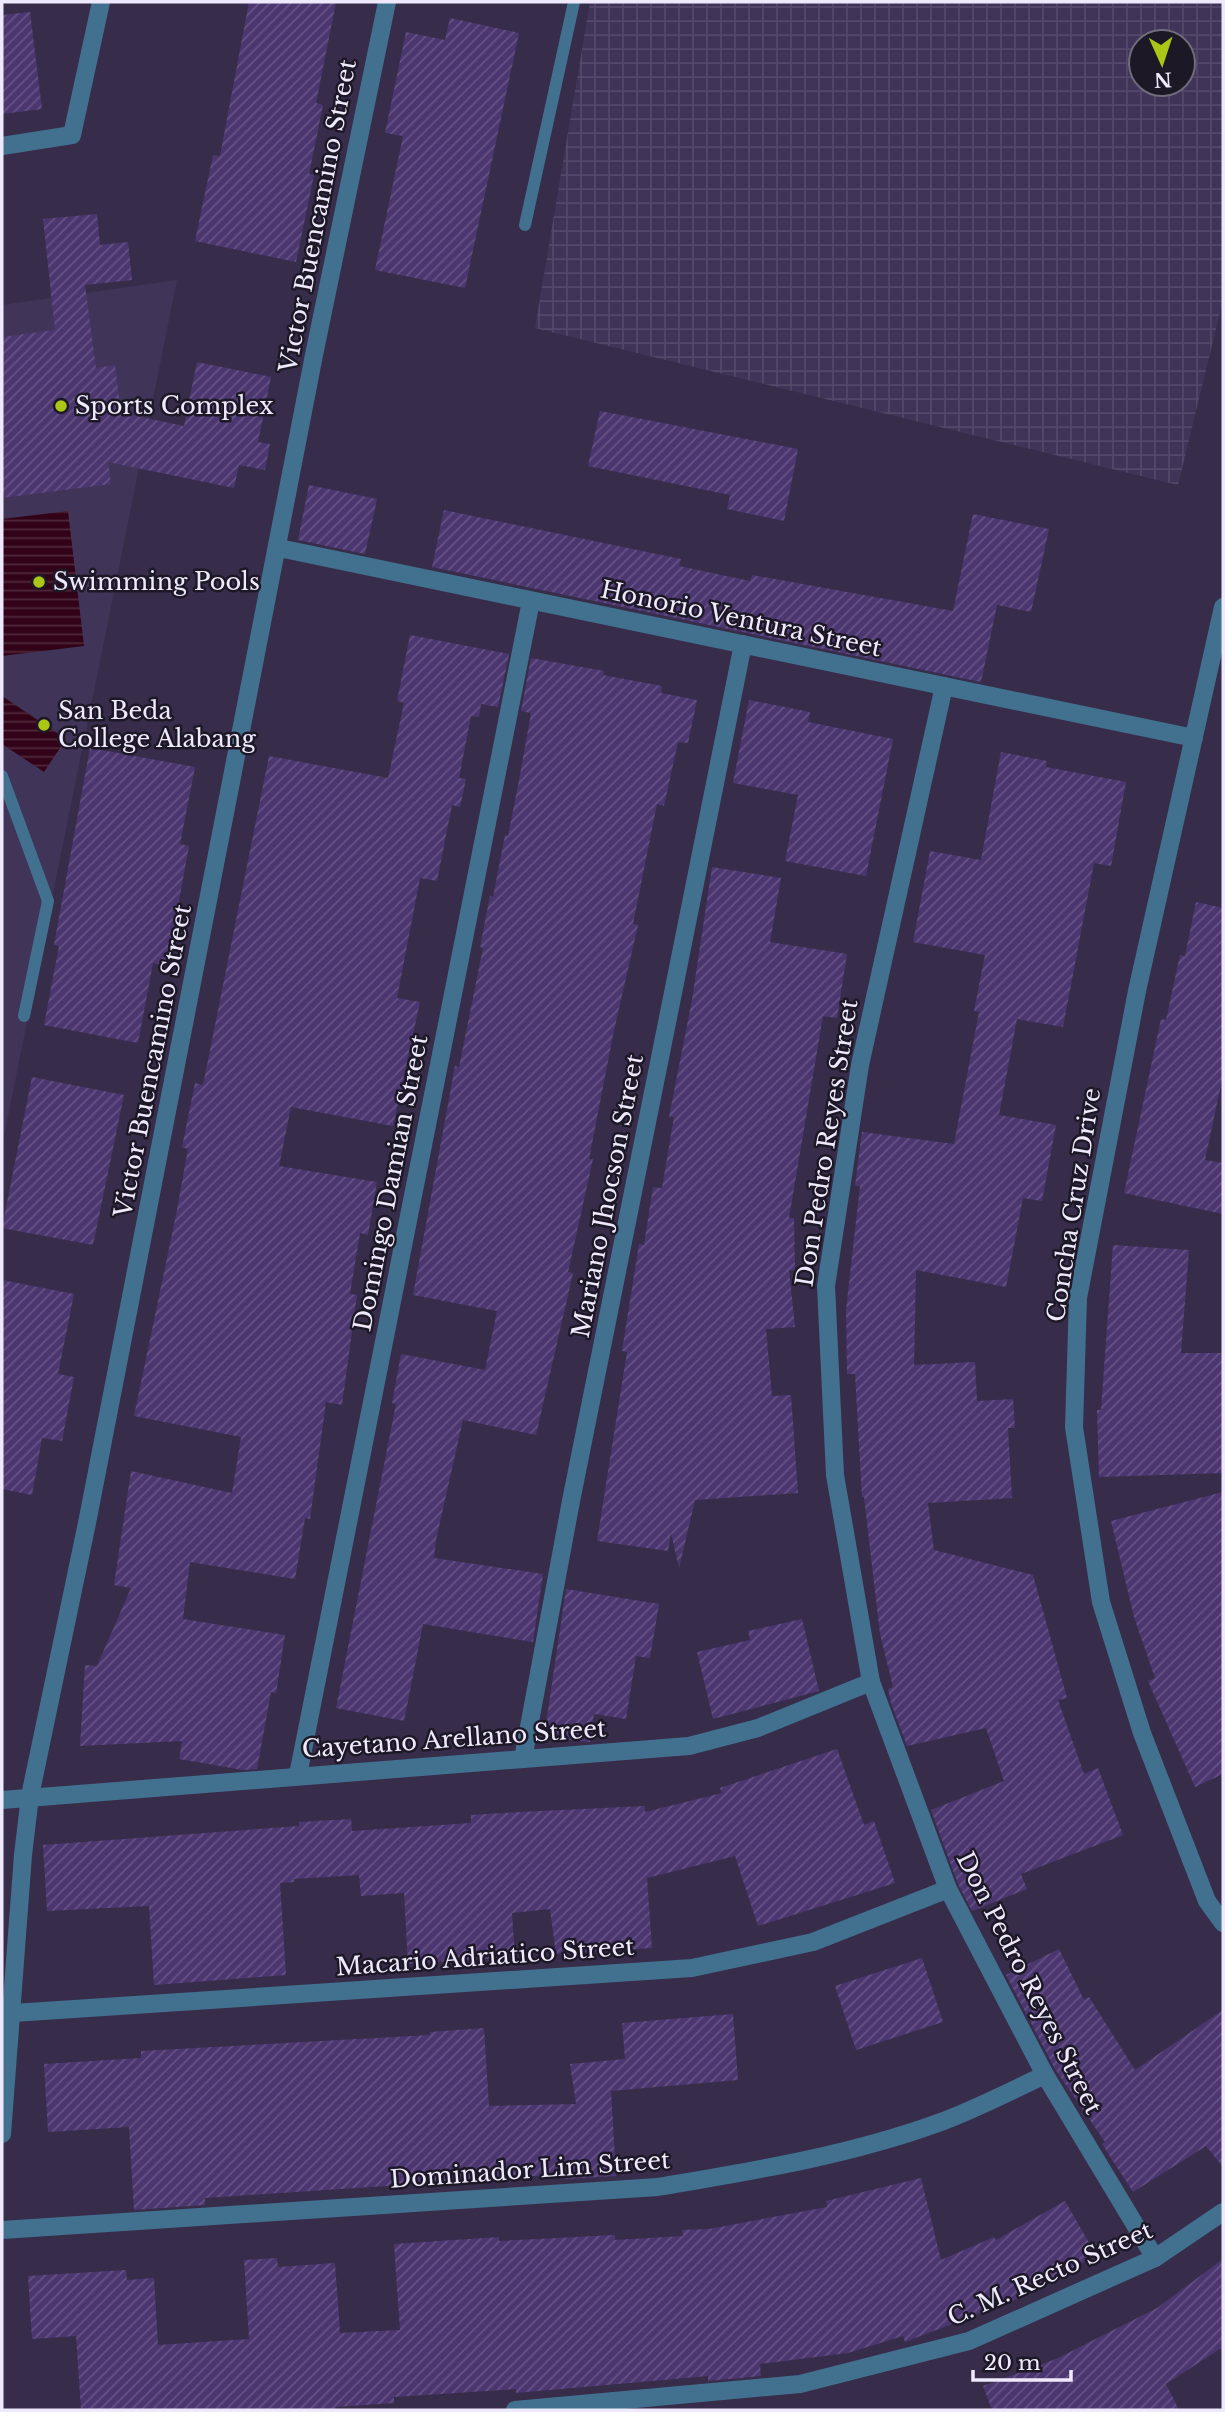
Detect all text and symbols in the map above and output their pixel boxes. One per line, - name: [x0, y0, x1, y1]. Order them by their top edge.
- north arrow: [1127, 28, 1197, 98]
- street label: Victor Buencamino Street: [273, 57, 362, 376]
- text: N: [1153, 68, 1172, 91]
- place label: Sports Complex: [75, 391, 274, 420]
- marker: Sports Complex: [53, 398, 69, 414]
- place label: Swimming Pools: [53, 567, 260, 596]
- marker: Swimming Pools: [31, 574, 47, 590]
- street label: Honorio Ventura Street: [598, 575, 884, 662]
- place label: San Beda College Alabang: [58, 696, 256, 753]
- marker: San Beda College Alabang: [36, 717, 52, 733]
- street label: Victor Buencamino Street: [108, 902, 197, 1221]
- street label: Don Pedro Reyes Street: [789, 997, 864, 1289]
- street label: Domingo Damian Street: [348, 1032, 433, 1334]
- street label: Mariano Jhocson Street: [566, 1052, 649, 1340]
- street label: Concha Cruz Drive: [1041, 1086, 1106, 1324]
- street label: Cayetano Arellano Street: [301, 1713, 607, 1764]
- street label: Don Pedro Reyes Street: [951, 1847, 1108, 2119]
- street label: Macario Adriatico Street: [335, 1932, 635, 1981]
- street label: Dominador Lim Street: [389, 2145, 671, 2194]
- street label: C. M. Recto Street: [943, 2215, 1157, 2332]
- scale bar: [973, 2338, 1071, 2382]
- text: 20 m: [984, 2350, 1041, 2376]

